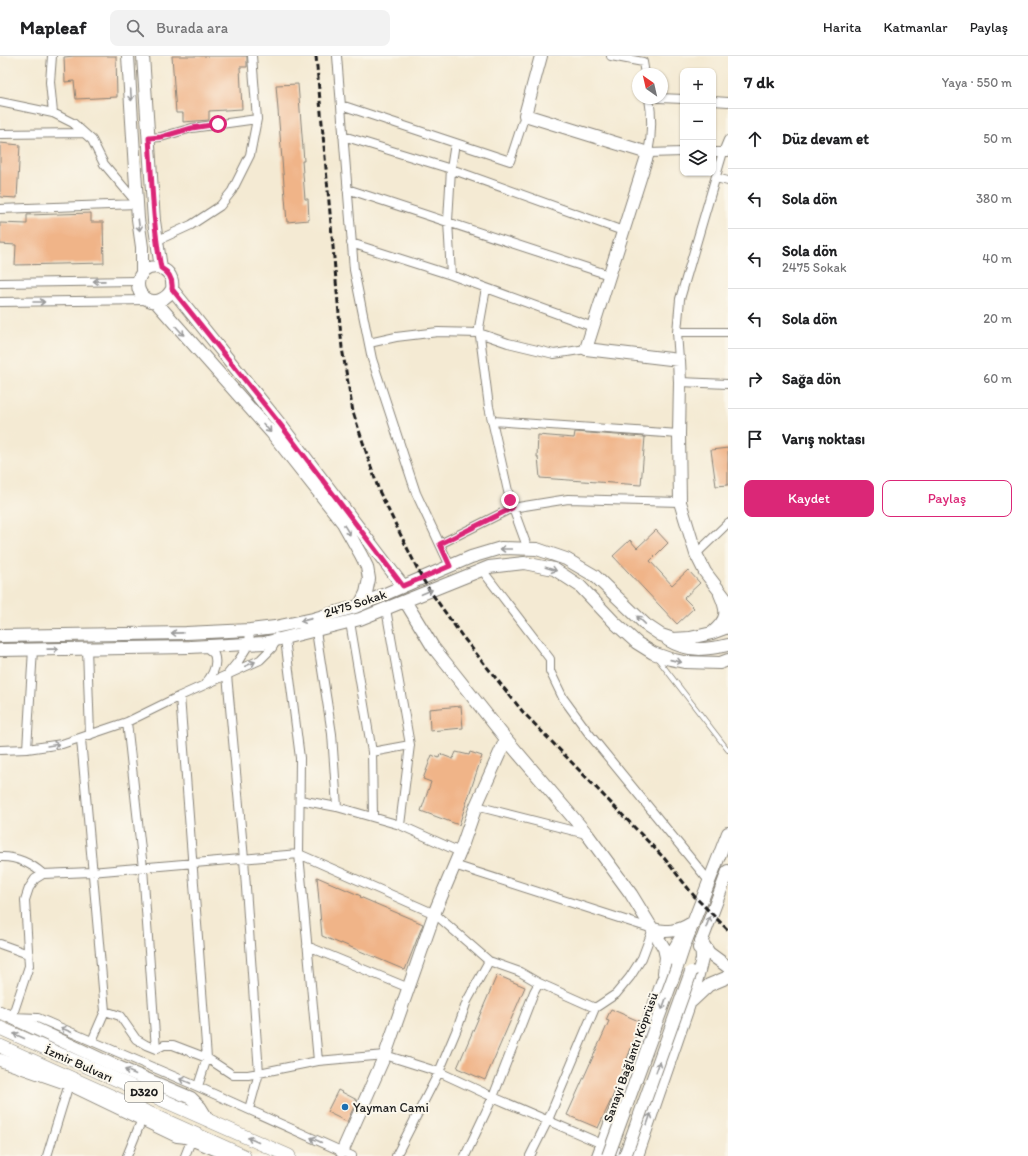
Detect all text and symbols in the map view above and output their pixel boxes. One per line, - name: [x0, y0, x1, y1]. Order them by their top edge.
- search box: [110, 10, 390, 46]
- text: Mapleaf: [20, 16, 86, 39]
- icon: search: [124, 17, 146, 39]
- text: Burada ara: [156, 19, 228, 37]
- text: Harita: [823, 19, 862, 36]
- text: Katmanlar: [884, 19, 948, 36]
- text: Paylaş: [970, 19, 1008, 36]
- north arrow: [632, 68, 668, 104]
- map controls: [680, 68, 716, 176]
- button: +: [680, 68, 716, 104]
- text: 7 dk: [744, 72, 774, 92]
- text: Yaya · 550 m: [942, 75, 1012, 90]
- one-way arrow: [127, 88, 134, 101]
- button: −: [680, 104, 716, 140]
- route start: [209, 115, 227, 133]
- icon: ahead: [744, 128, 766, 150]
- text: Düz devam et: [782, 130, 869, 148]
- text: 50 m: [983, 131, 1012, 146]
- button: layers: [680, 140, 716, 176]
- icon: left: [744, 188, 766, 210]
- text: Sola dön: [782, 190, 837, 208]
- text: 380 m: [976, 191, 1012, 206]
- one-way arrow: [135, 218, 143, 231]
- text: Sola dön: [782, 242, 837, 260]
- icon: left: [744, 248, 766, 270]
- text: 40 m: [982, 251, 1012, 266]
- text: 2475 Sokak: [782, 260, 847, 275]
- one-way arrow: [93, 277, 106, 285]
- one-way arrow: [32, 298, 45, 306]
- icon: left: [744, 308, 766, 330]
- text: Sola dön: [782, 310, 837, 328]
- text: 20 m: [983, 311, 1012, 326]
- one-way arrow: [176, 326, 185, 336]
- icon: right: [744, 368, 766, 390]
- text: Sağa dön: [782, 370, 841, 388]
- text: 60 m: [983, 371, 1012, 386]
- one-way arrow: [262, 422, 271, 433]
- icon: arrive: [744, 428, 766, 450]
- text: Varış noktası: [782, 430, 865, 448]
- button: Kaydet: [744, 480, 874, 517]
- button: Paylaş: [882, 480, 1012, 517]
- route end: [501, 491, 519, 509]
- one-way arrow: [343, 524, 351, 535]
- one-way arrow: [500, 545, 513, 553]
- one-way arrow: [544, 566, 557, 573]
- street label: 2475 Sokak: [322, 586, 389, 621]
- one-way arrow: [420, 588, 432, 595]
- one-way arrow: [636, 615, 646, 624]
- one-way arrow: [299, 617, 312, 625]
- one-way arrow: [171, 629, 184, 637]
- one-way arrow: [46, 645, 59, 653]
- one-way arrow: [669, 657, 682, 665]
- one-way arrow: [244, 660, 256, 668]
- one-way arrow: [46, 741, 59, 749]
- one-way arrow: [705, 916, 713, 928]
- street label: Sanayi Bağlantı Köprüsü: [600, 990, 661, 1124]
- one-way arrow: [660, 998, 668, 1010]
- one-way arrow: [60, 1025, 72, 1033]
- one-way arrow: [14, 1032, 26, 1039]
- street label: İzmir Bulvarı: [42, 1042, 115, 1085]
- one-way arrow: [654, 1061, 662, 1073]
- one-way arrow: [124, 1067, 136, 1075]
- one-way arrow: [180, 1076, 192, 1084]
- road number: D320: [125, 1082, 163, 1102]
- place label: Yayman Cami: [353, 1100, 429, 1115]
- marker: Yayman Cami: [340, 1102, 350, 1112]
- one-way arrow: [646, 1114, 654, 1126]
- one-way arrow: [248, 1136, 260, 1143]
- one-way arrow: [311, 1136, 323, 1143]

